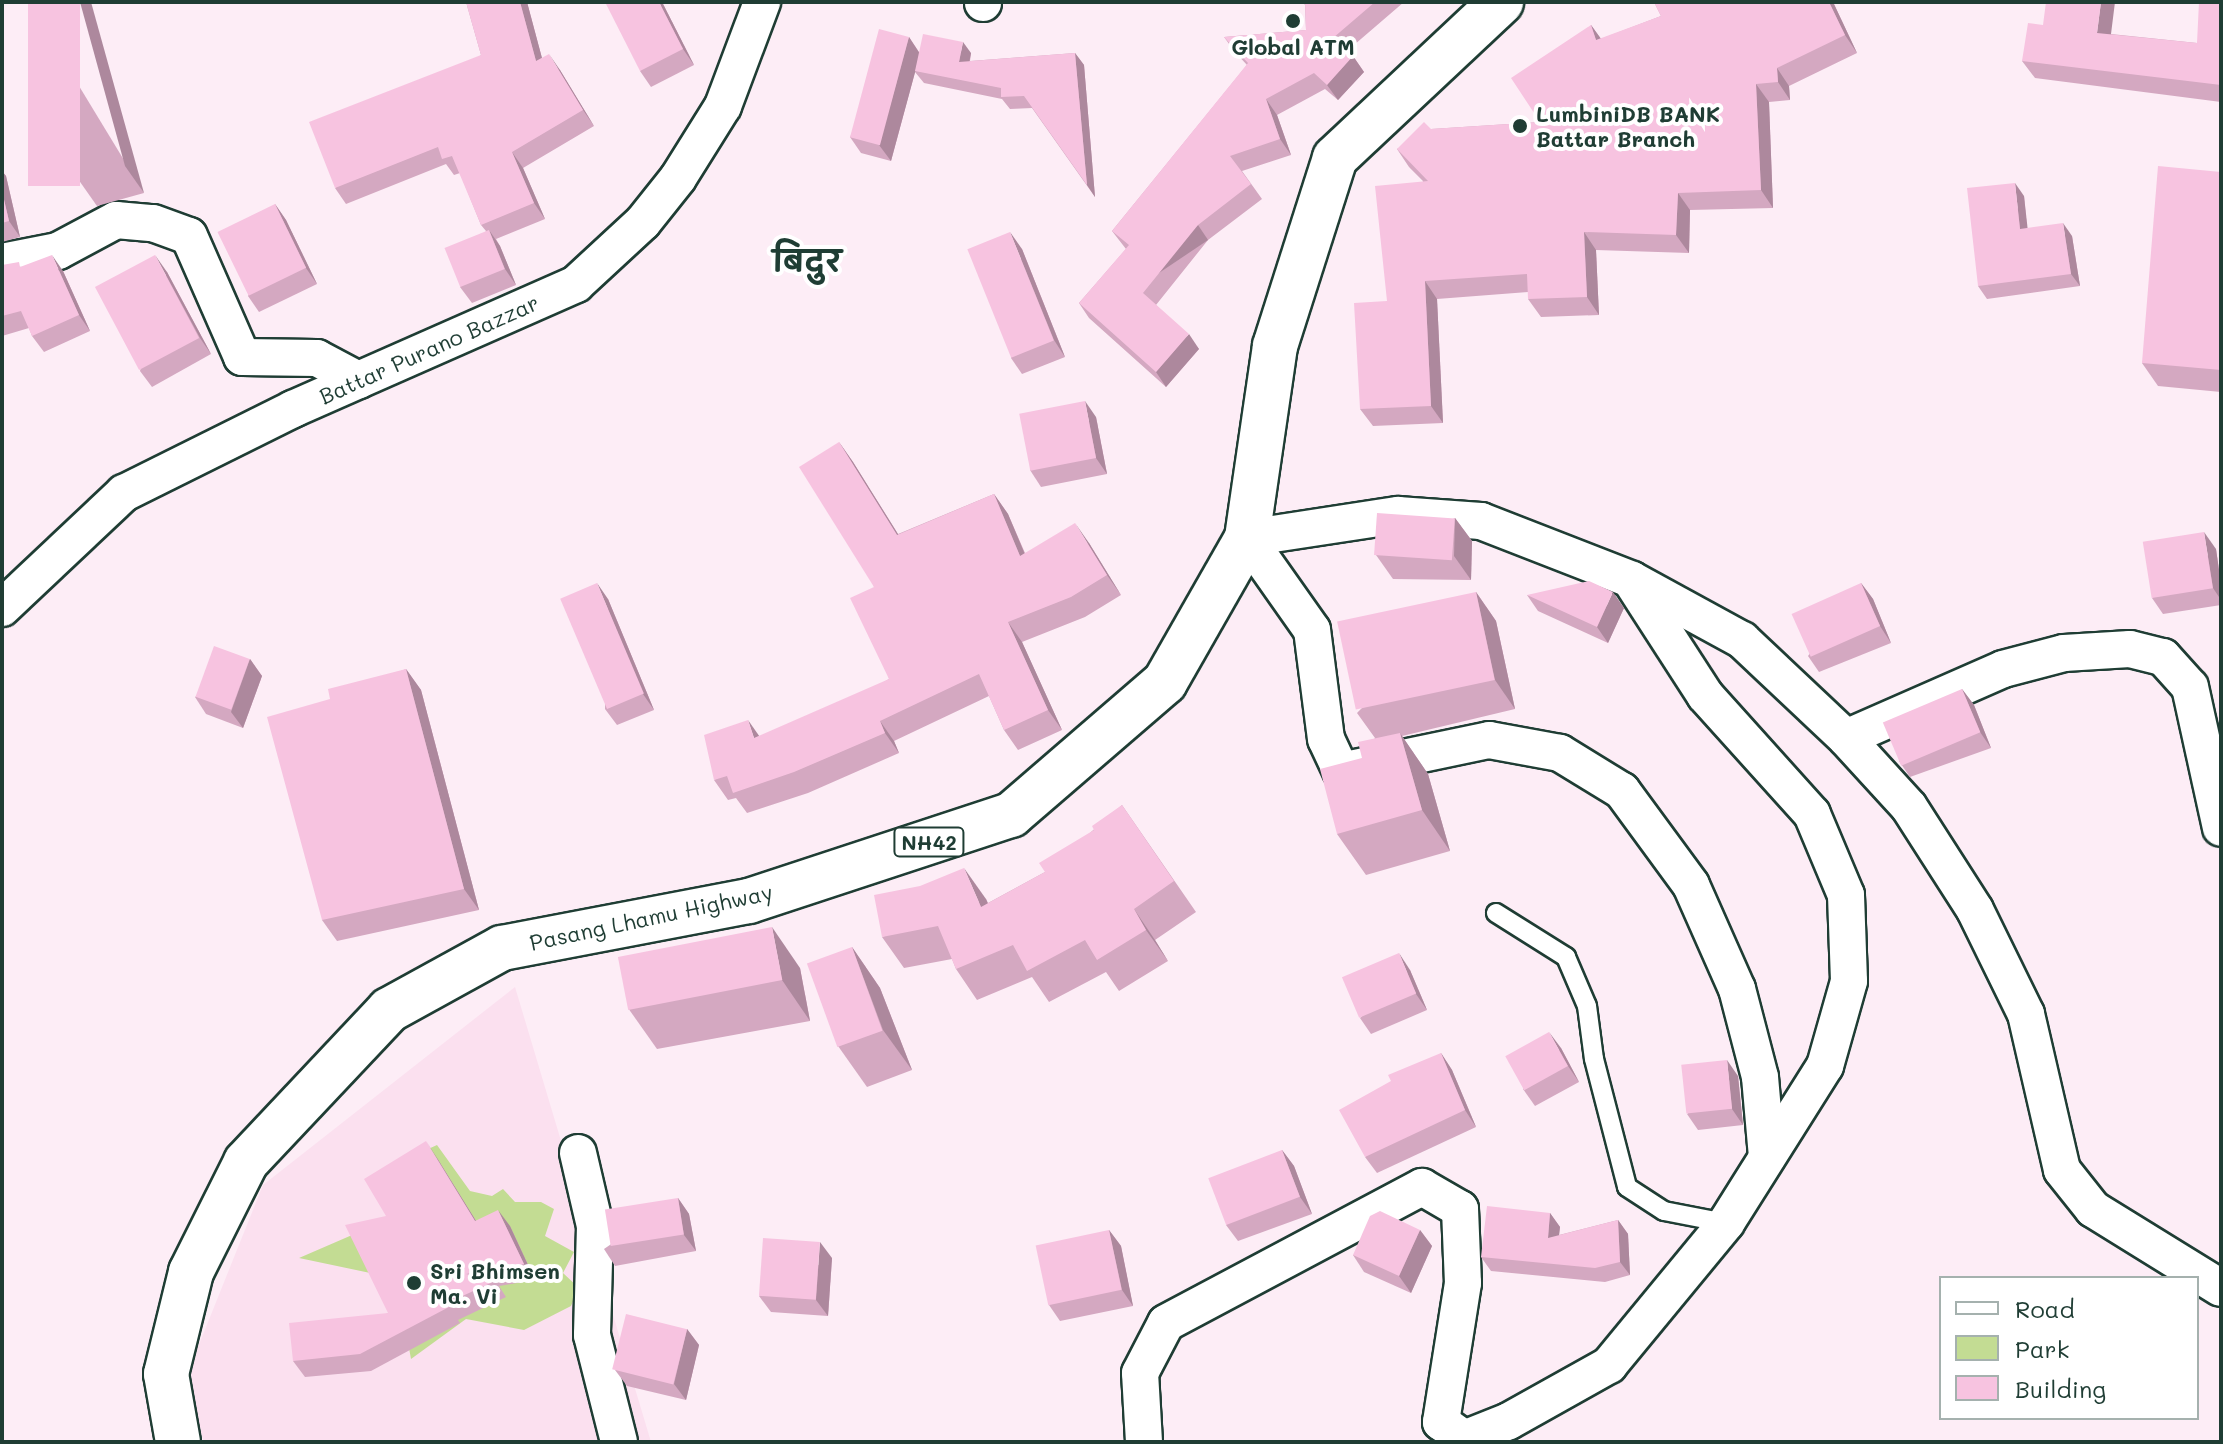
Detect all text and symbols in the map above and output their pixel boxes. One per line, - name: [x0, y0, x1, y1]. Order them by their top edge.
- marker: Global ATM: [1284, 12, 1302, 30]
- place label: Global ATM: [1231, 34, 1355, 60]
- place label: LumbiniDB BANK Battar Branch: [1536, 100, 1720, 152]
- marker: LumbiniDB BANK Battar Branch: [1511, 117, 1529, 135]
- district label: बिदुर: [773, 242, 841, 278]
- street label: Battar Purano Bazzar: [315, 289, 543, 409]
- road number: NH42: [893, 826, 965, 858]
- street label: Pasang Lhamu Highway: [527, 878, 775, 956]
- place label: Sri Bhimsen Ma. Vi: [430, 1257, 560, 1308]
- marker: Sri Bhimsen Ma. Vi: [405, 1274, 423, 1292]
- legend: [1939, 1276, 2199, 1420]
- text: Road: [2015, 1293, 2075, 1324]
- text: Park: [2015, 1333, 2069, 1364]
- text: Building: [2015, 1373, 2106, 1404]

